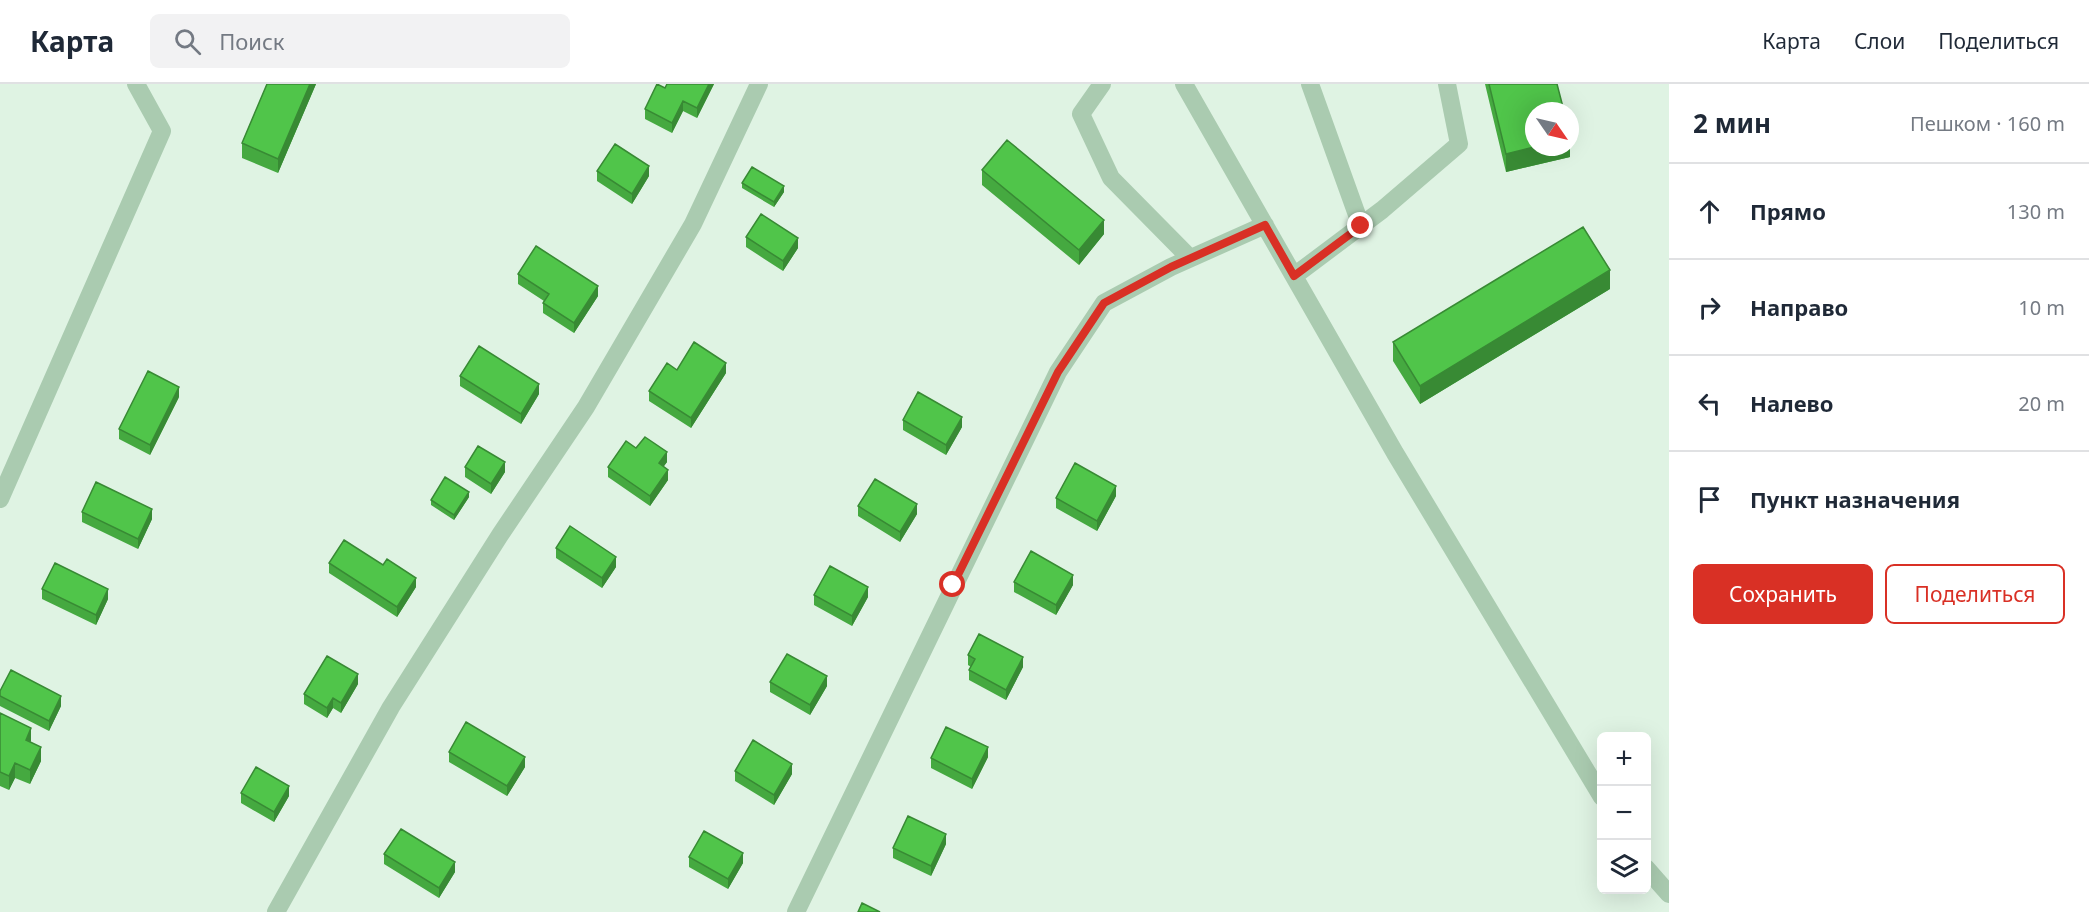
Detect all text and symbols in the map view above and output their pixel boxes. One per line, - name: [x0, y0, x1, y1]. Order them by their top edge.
- search box: [150, 14, 570, 68]
- text: Карта: [30, 22, 114, 60]
- icon: search: [171, 25, 204, 58]
- text: Поиск: [219, 26, 285, 56]
- text: Карта: [1762, 27, 1821, 55]
- text: Слои: [1854, 27, 1905, 55]
- text: Поделиться: [1938, 27, 2059, 55]
- north arrow: [1525, 102, 1579, 156]
- text: 2 мин: [1693, 105, 1771, 141]
- text: Пешком · 160 m: [1910, 110, 2065, 137]
- icon: ahead: [1693, 195, 1726, 228]
- text: Прямо: [1750, 196, 1826, 226]
- text: 130 m: [2007, 198, 2065, 225]
- route end: [1347, 212, 1373, 238]
- icon: right: [1693, 291, 1726, 324]
- text: Направо: [1750, 292, 1848, 322]
- text: 10 m: [2018, 294, 2065, 321]
- icon: left: [1693, 387, 1726, 420]
- text: Налево: [1750, 388, 1833, 418]
- text: 20 m: [2018, 390, 2065, 417]
- icon: arrive: [1693, 483, 1726, 516]
- text: Пункт назначения: [1750, 484, 1960, 514]
- button: Сохранить: [1693, 564, 1873, 624]
- button: Поделиться: [1885, 564, 2065, 624]
- route start: [939, 571, 965, 597]
- map controls: [1597, 732, 1651, 894]
- button: +: [1597, 732, 1651, 786]
- button: −: [1597, 786, 1651, 840]
- button: layers: [1597, 840, 1651, 894]

